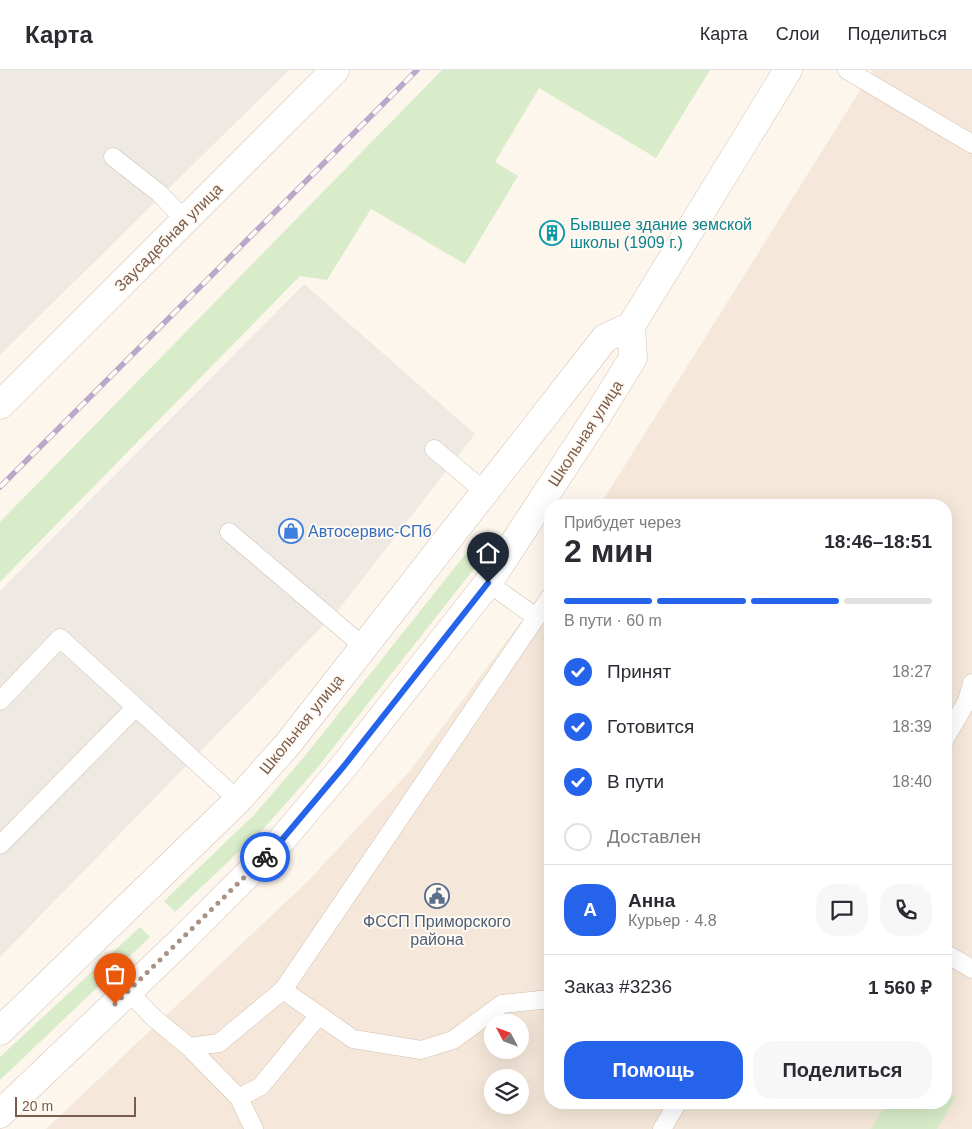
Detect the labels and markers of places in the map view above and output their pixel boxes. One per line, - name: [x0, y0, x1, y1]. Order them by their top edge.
- place label: Бывшее здание земской школы (1909 г.): [570, 216, 752, 251]
- building icon: Бывшее здание земской школы (1909 г.): [539, 220, 565, 246]
- shop icon: Автосервис-СПб: [278, 518, 304, 544]
- place label: Автосервис-СПб: [308, 523, 432, 540]
- pin: [467, 532, 509, 583]
- public building icon: ФССП Приморского района: [424, 883, 450, 909]
- place label: ФССП Приморского района: [363, 913, 511, 948]
- pin: [94, 953, 136, 1004]

